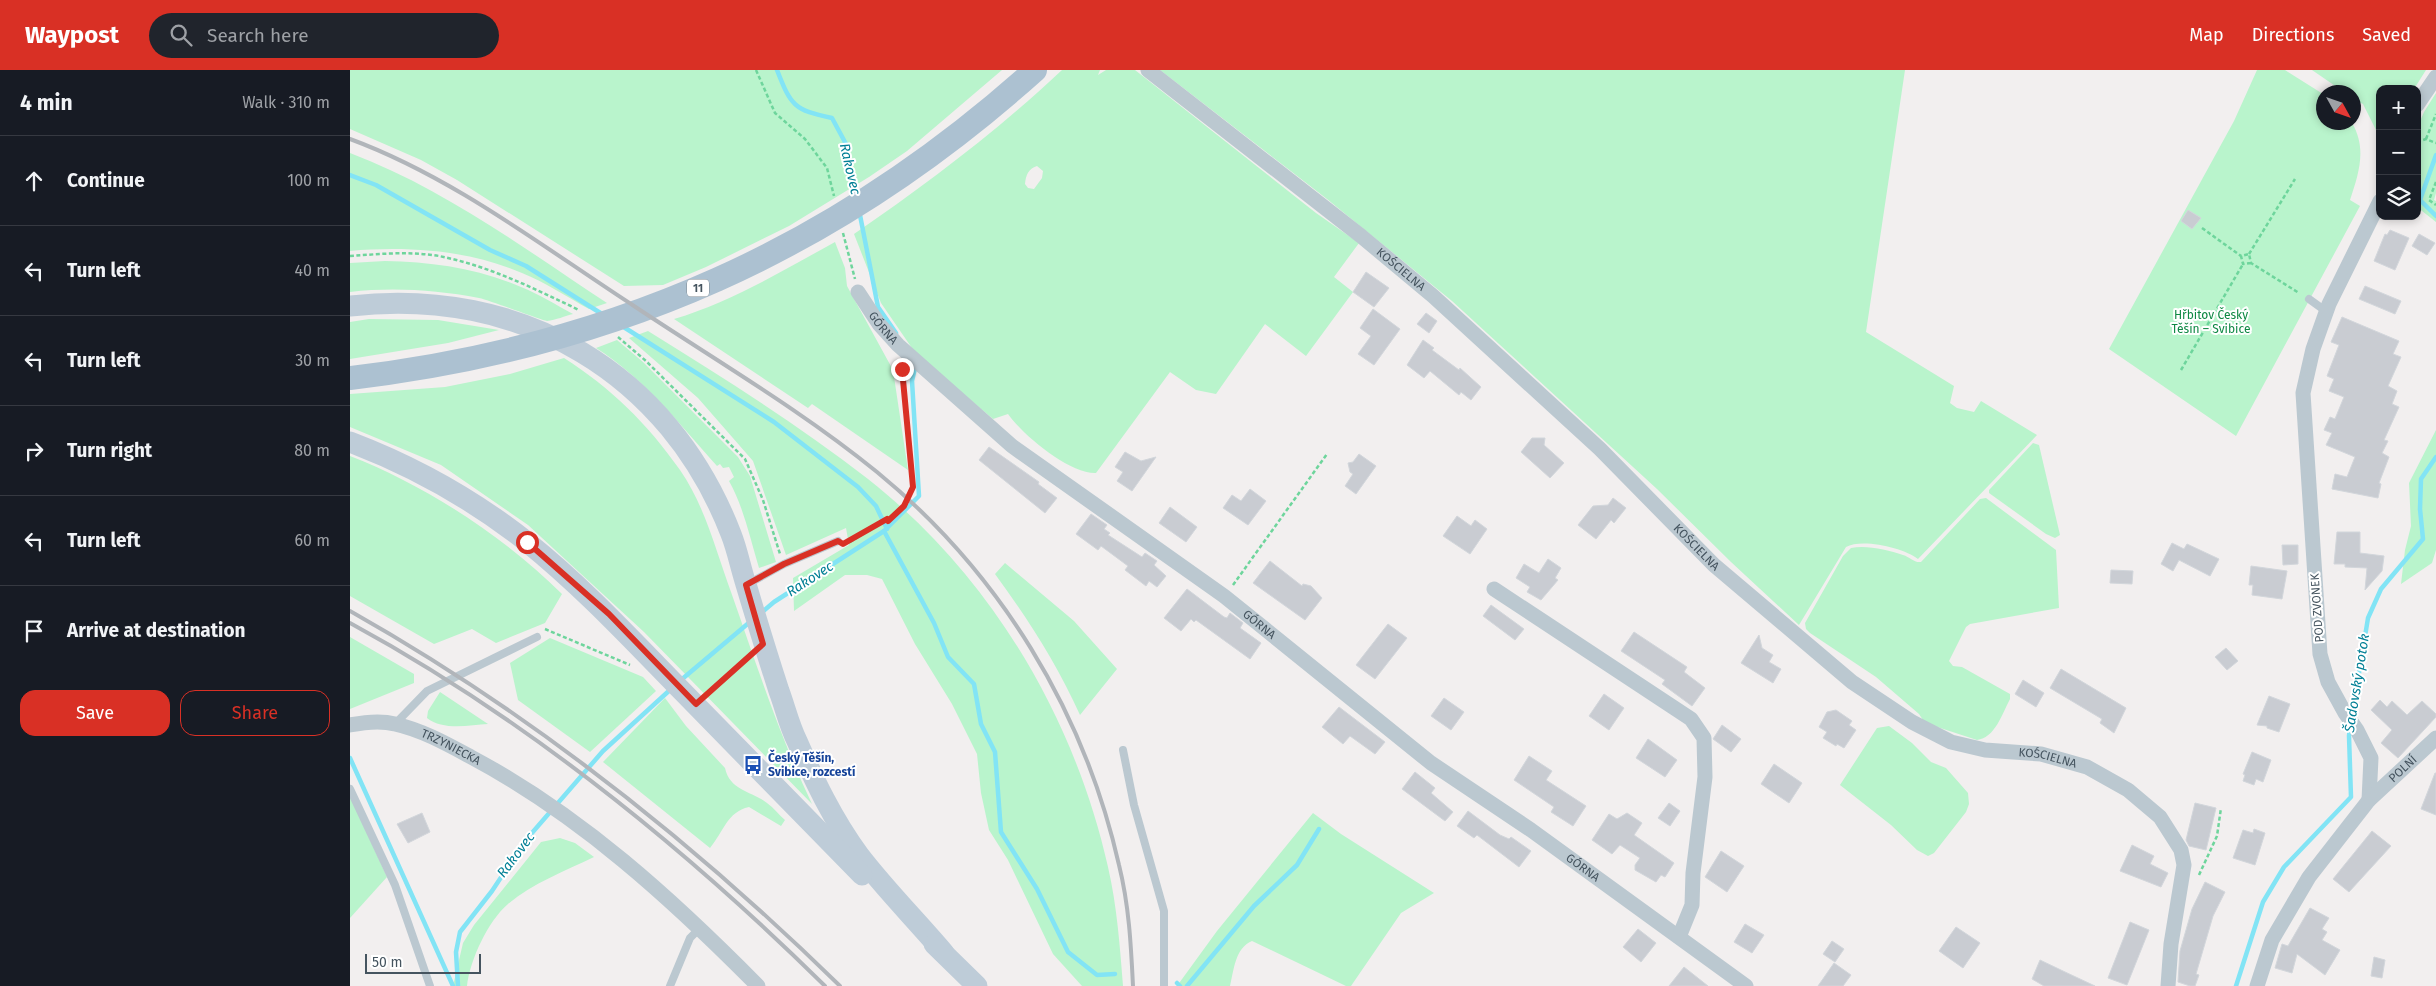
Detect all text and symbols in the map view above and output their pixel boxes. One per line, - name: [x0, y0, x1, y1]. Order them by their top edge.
- search box: [149, 13, 499, 58]
- text: Waypost: [25, 21, 119, 49]
- icon: search: [167, 21, 195, 49]
- text: Search here: [207, 24, 309, 47]
- text: Map: [2189, 24, 2224, 46]
- text: Directions: [2252, 24, 2334, 46]
- text: Saved: [2362, 24, 2411, 46]
- north arrow: [2316, 85, 2361, 130]
- map controls: [2376, 85, 2421, 220]
- button: +: [2376, 85, 2421, 130]
- text: 4 min: [20, 90, 73, 116]
- text: Walk · 310 m: [242, 93, 330, 112]
- button: −: [2376, 130, 2421, 175]
- water label: Rakovec: [836, 142, 864, 197]
- icon: ahead: [20, 167, 48, 195]
- text: Continue: [67, 169, 145, 192]
- text: 100 m: [287, 171, 330, 190]
- button: layers: [2376, 175, 2421, 220]
- street label: KOŚCIELNA: [1374, 245, 1428, 294]
- icon: left: [20, 257, 48, 285]
- text: Turn left: [67, 259, 141, 282]
- text: 40 m: [295, 261, 330, 280]
- road number: 11: [687, 280, 709, 297]
- park label: Hřbitov Český Těšín – Svibice: [2172, 307, 2250, 336]
- street label: GÓRNA: [866, 309, 901, 347]
- icon: left: [20, 347, 48, 375]
- text: Turn left: [67, 349, 141, 372]
- text: 30 m: [295, 351, 330, 370]
- route end: [891, 358, 914, 381]
- icon: right: [20, 437, 48, 465]
- text: Turn right: [67, 439, 152, 462]
- text: 80 m: [294, 441, 330, 460]
- street label: KOŚCIELNA: [1671, 521, 1722, 574]
- icon: left: [20, 527, 48, 555]
- text: Turn left: [67, 529, 141, 552]
- text: 60 m: [295, 531, 330, 550]
- route start: [516, 531, 539, 554]
- water label: Rakovec: [783, 557, 837, 600]
- street label: POD ZVONEK: [2308, 572, 2326, 643]
- street label: GÓRNA: [1240, 607, 1279, 642]
- icon: arrive: [20, 617, 48, 645]
- text: Arrive at destination: [67, 619, 246, 642]
- water label: Šadovský potok: [2340, 632, 2373, 735]
- button: Save: [20, 690, 170, 736]
- button: Share: [180, 690, 330, 736]
- street label: TRZYNIECKA: [419, 726, 483, 768]
- street label: KOŚCIELNA: [2018, 745, 2079, 771]
- place label: Český Těšín, Svibice, rozcestí: [768, 749, 856, 779]
- street label: POLNÍ: [2386, 751, 2420, 785]
- bus stop icon: Český Těšín, Svibice, rozcestí: [742, 754, 764, 776]
- water label: Rakovec: [493, 829, 539, 881]
- street label: GÓRNA: [1563, 851, 1603, 885]
- scale bar: [365, 951, 481, 974]
- text: 50 m: [372, 954, 403, 971]

